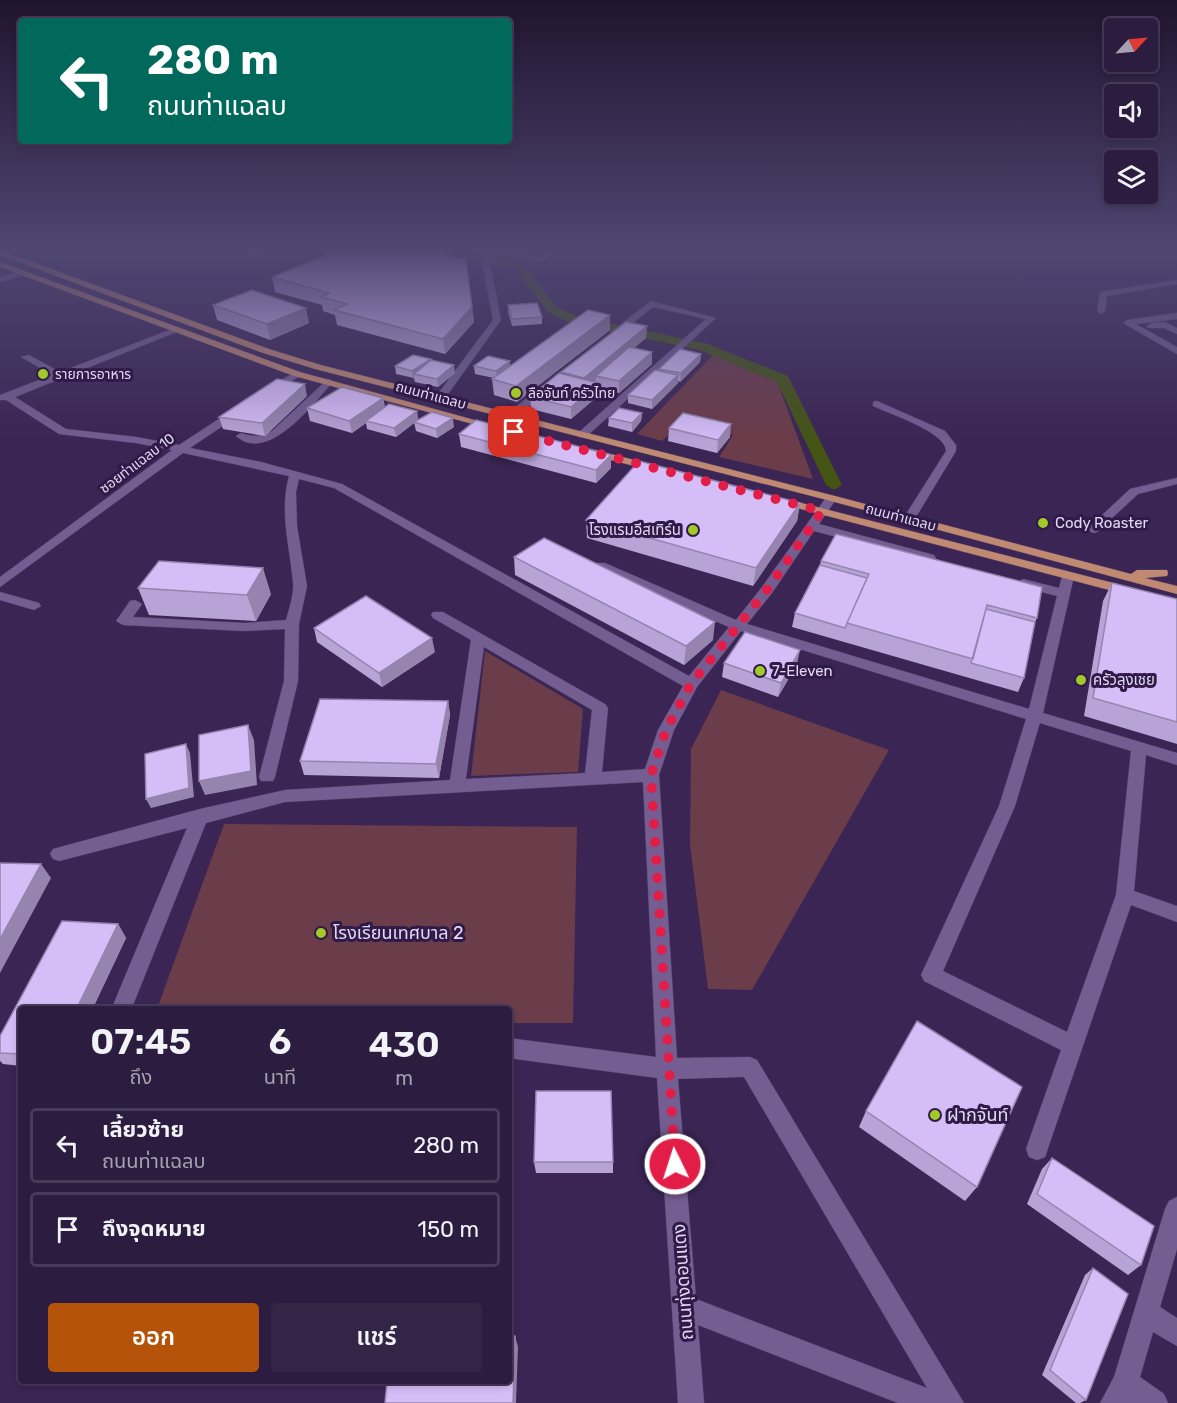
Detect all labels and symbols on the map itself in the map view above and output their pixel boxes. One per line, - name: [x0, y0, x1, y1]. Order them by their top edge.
- north arrow: [1104, 18, 1158, 72]
- place label: รายการอาหาร: [55, 366, 131, 383]
- marker: รายการอาหาร: [36, 367, 50, 381]
- street label: ถนนท่าแฉลบ: [394, 378, 468, 413]
- place label: ลือจันท์ ครัวไทย: [528, 385, 615, 402]
- marker: ลือจันท์ ครัวไทย: [509, 386, 523, 400]
- pin: [488, 406, 539, 457]
- street label: ซอยท่าแฉลบ 10: [96, 430, 178, 497]
- street label: ถนนท่าแฉลบ: [864, 500, 938, 535]
- place label: Cody Roaster: [1055, 514, 1149, 532]
- marker: Cody Roaster: [1036, 516, 1050, 530]
- place label: โรงแรมอีสเทิร์น: [589, 521, 681, 539]
- marker: โรงแรมอีสเทิร์น: [686, 523, 700, 537]
- place label: 7-Eleven: [772, 662, 833, 680]
- marker: 7-Eleven: [753, 664, 767, 678]
- place label: ครัวลุงเชย: [1093, 671, 1155, 689]
- marker: ครัวลุงเชย: [1074, 673, 1088, 687]
- place label: โรงเรียนเทศบาล 2: [333, 922, 463, 944]
- marker: โรงเรียนเทศบาล 2: [314, 926, 328, 940]
- place label: ฝากจันท์: [947, 1104, 1008, 1126]
- marker: ฝากจันท์: [928, 1108, 942, 1122]
- position arrow: [643, 1132, 707, 1196]
- street label: ถนนทุ่งดอนแดง: [668, 1223, 698, 1341]

